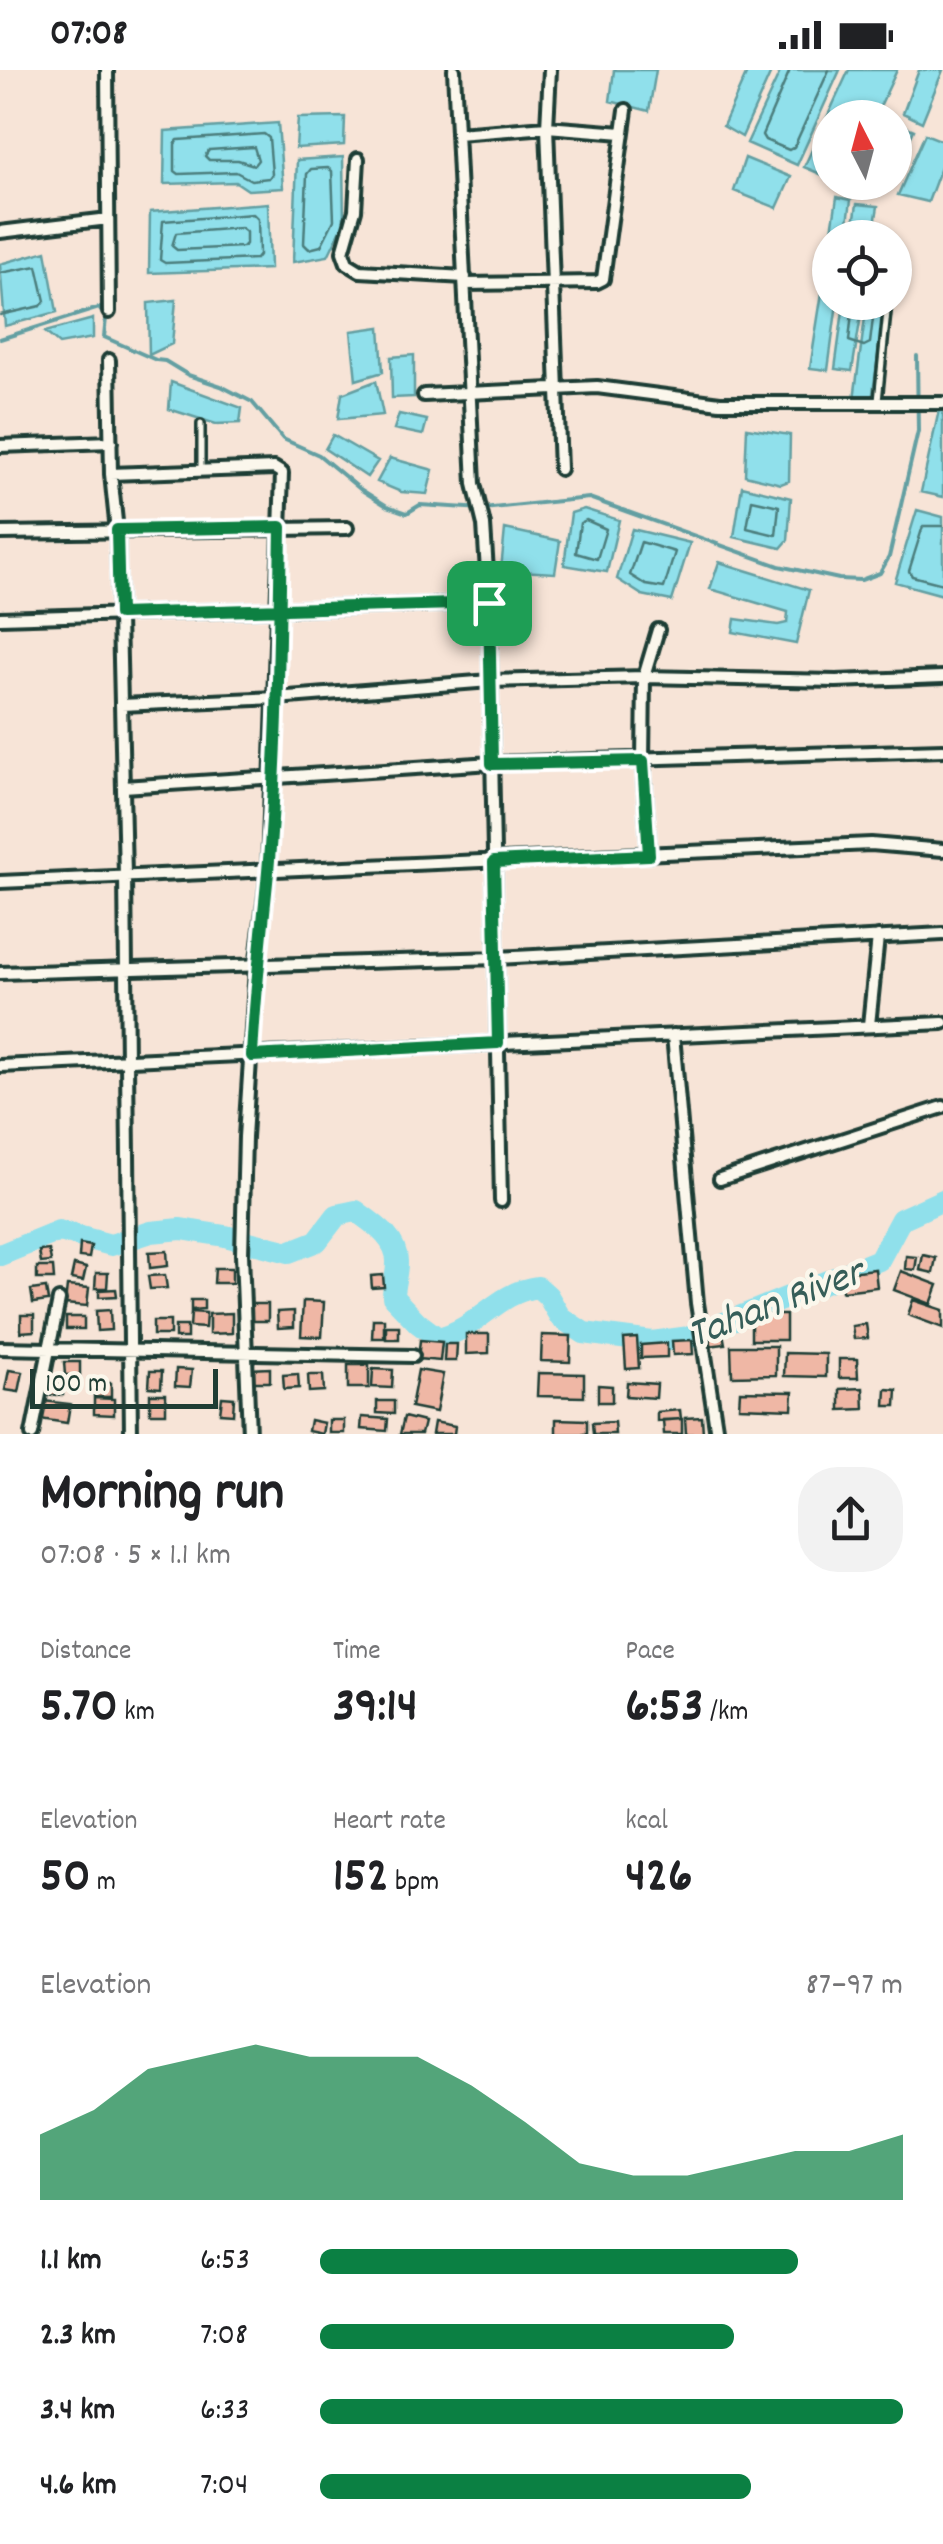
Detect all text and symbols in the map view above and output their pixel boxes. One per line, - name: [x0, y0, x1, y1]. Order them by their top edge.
- text: 07:08: [50, 8, 128, 63]
- north arrow: [812, 100, 912, 200]
- map controls: [812, 100, 912, 320]
- button: locate: [812, 220, 912, 320]
- pin: [447, 561, 532, 646]
- icon: arrive: [462, 576, 517, 631]
- water label: Tahan River: [680, 1244, 877, 1368]
- scale bar: [30, 1364, 218, 1408]
- text: 100 m: [45, 1366, 107, 1406]
- text: Morning run: [40, 1457, 284, 1536]
- button: share: [798, 1467, 903, 1572]
- text: 07:08 · 5 × 1.1 km: [40, 1534, 231, 1580]
- text: Distance: [40, 1633, 131, 1673]
- text: Time: [333, 1633, 381, 1673]
- text: Pace: [625, 1633, 675, 1673]
- text: 5.70: [40, 1673, 118, 1745]
- text: 39:14: [333, 1673, 418, 1745]
- text: 6:53: [625, 1673, 703, 1745]
- text: km: [118, 1694, 155, 1734]
- text: /km: [703, 1694, 749, 1734]
- text: Elevation: [40, 1803, 137, 1843]
- text: Heart rate: [333, 1803, 446, 1843]
- text: kcal: [625, 1803, 668, 1843]
- text: 50: [40, 1843, 90, 1915]
- text: 152: [333, 1843, 389, 1915]
- text: 426: [625, 1843, 692, 1915]
- text: m: [90, 1864, 116, 1904]
- text: bpm: [389, 1864, 439, 1904]
- text: Elevation: [40, 1964, 151, 2010]
- text: 87–97 m: [806, 1964, 903, 2010]
- text: 1.1 km: [40, 2239, 102, 2285]
- text: 6:53: [200, 2239, 250, 2285]
- text: 2.3 km: [40, 2314, 116, 2360]
- text: 7:08: [200, 2314, 248, 2360]
- text: 3.4 km: [40, 2389, 115, 2435]
- text: 6:33: [200, 2389, 249, 2435]
- text: 4.6 km: [40, 2464, 117, 2510]
- text: 7:04: [200, 2464, 248, 2510]

